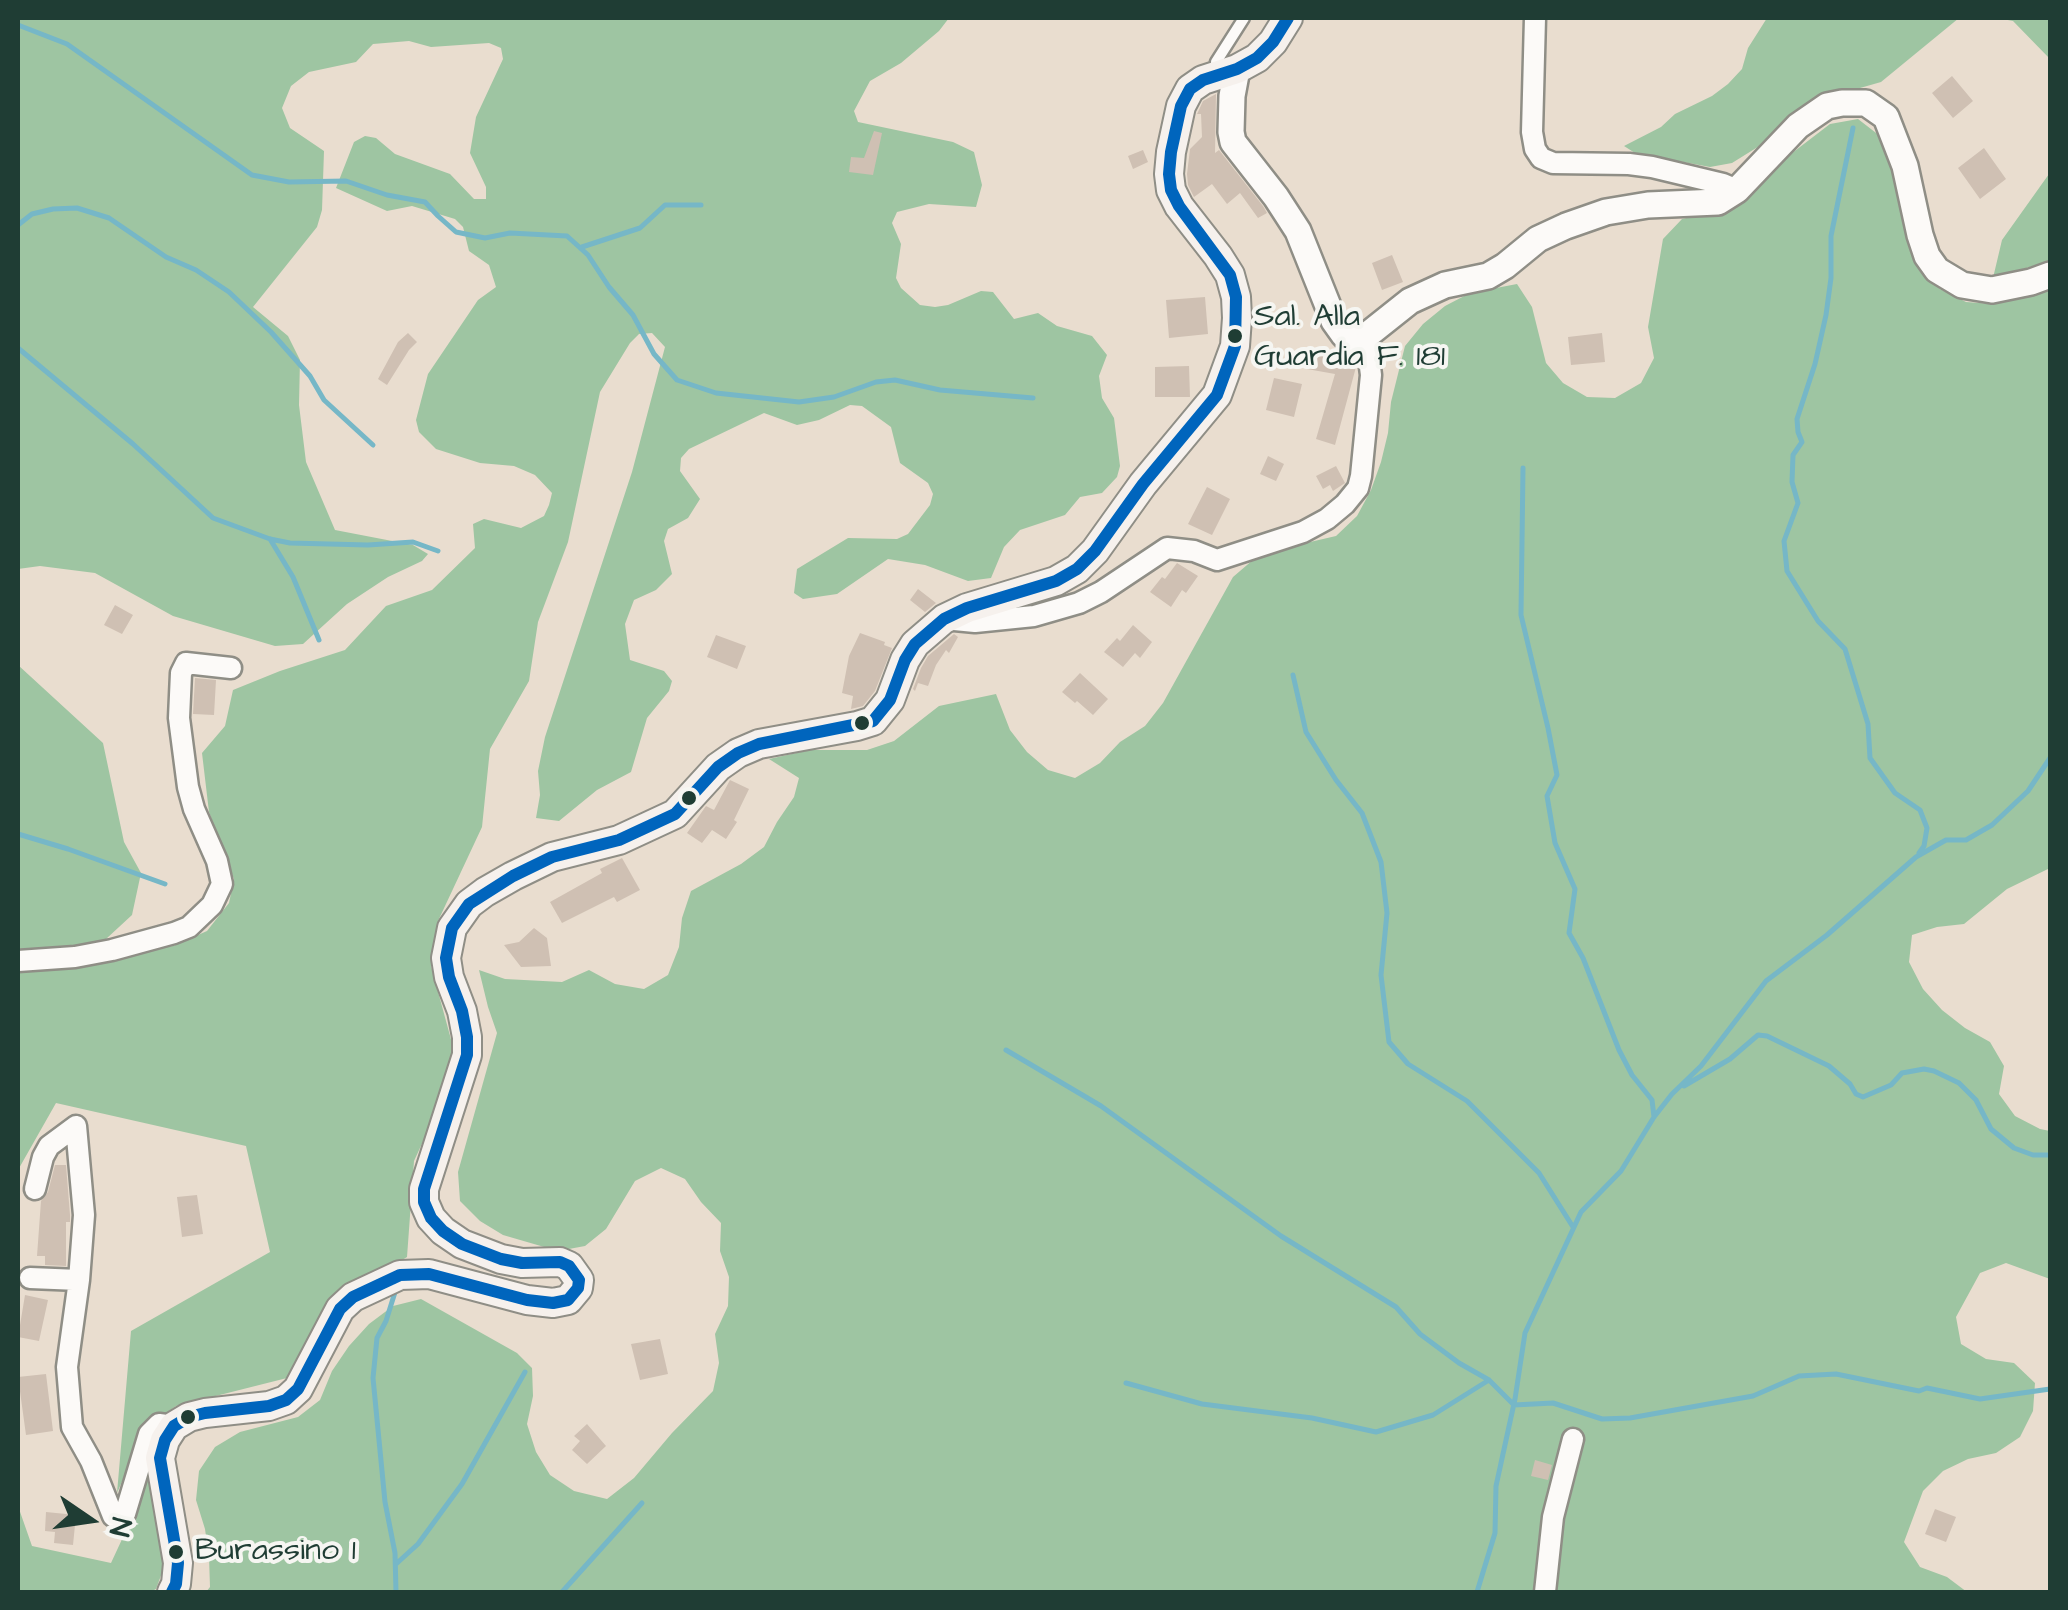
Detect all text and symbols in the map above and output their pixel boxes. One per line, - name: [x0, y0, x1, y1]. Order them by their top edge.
- place label: Sal. Alla Guardia F. 181: [1254, 299, 1445, 374]
- marker: Sal. Alla Guardia F. 181: [1225, 326, 1245, 346]
- unlabelled marker: [852, 713, 872, 733]
- unlabelled marker: [679, 788, 699, 808]
- unlabelled marker: [178, 1407, 198, 1427]
- north arrow: [40, 1470, 140, 1570]
- text: N: [99, 1514, 141, 1540]
- place label: Burassino 1: [195, 1533, 356, 1571]
- marker: Burassino 1: [166, 1542, 186, 1562]

